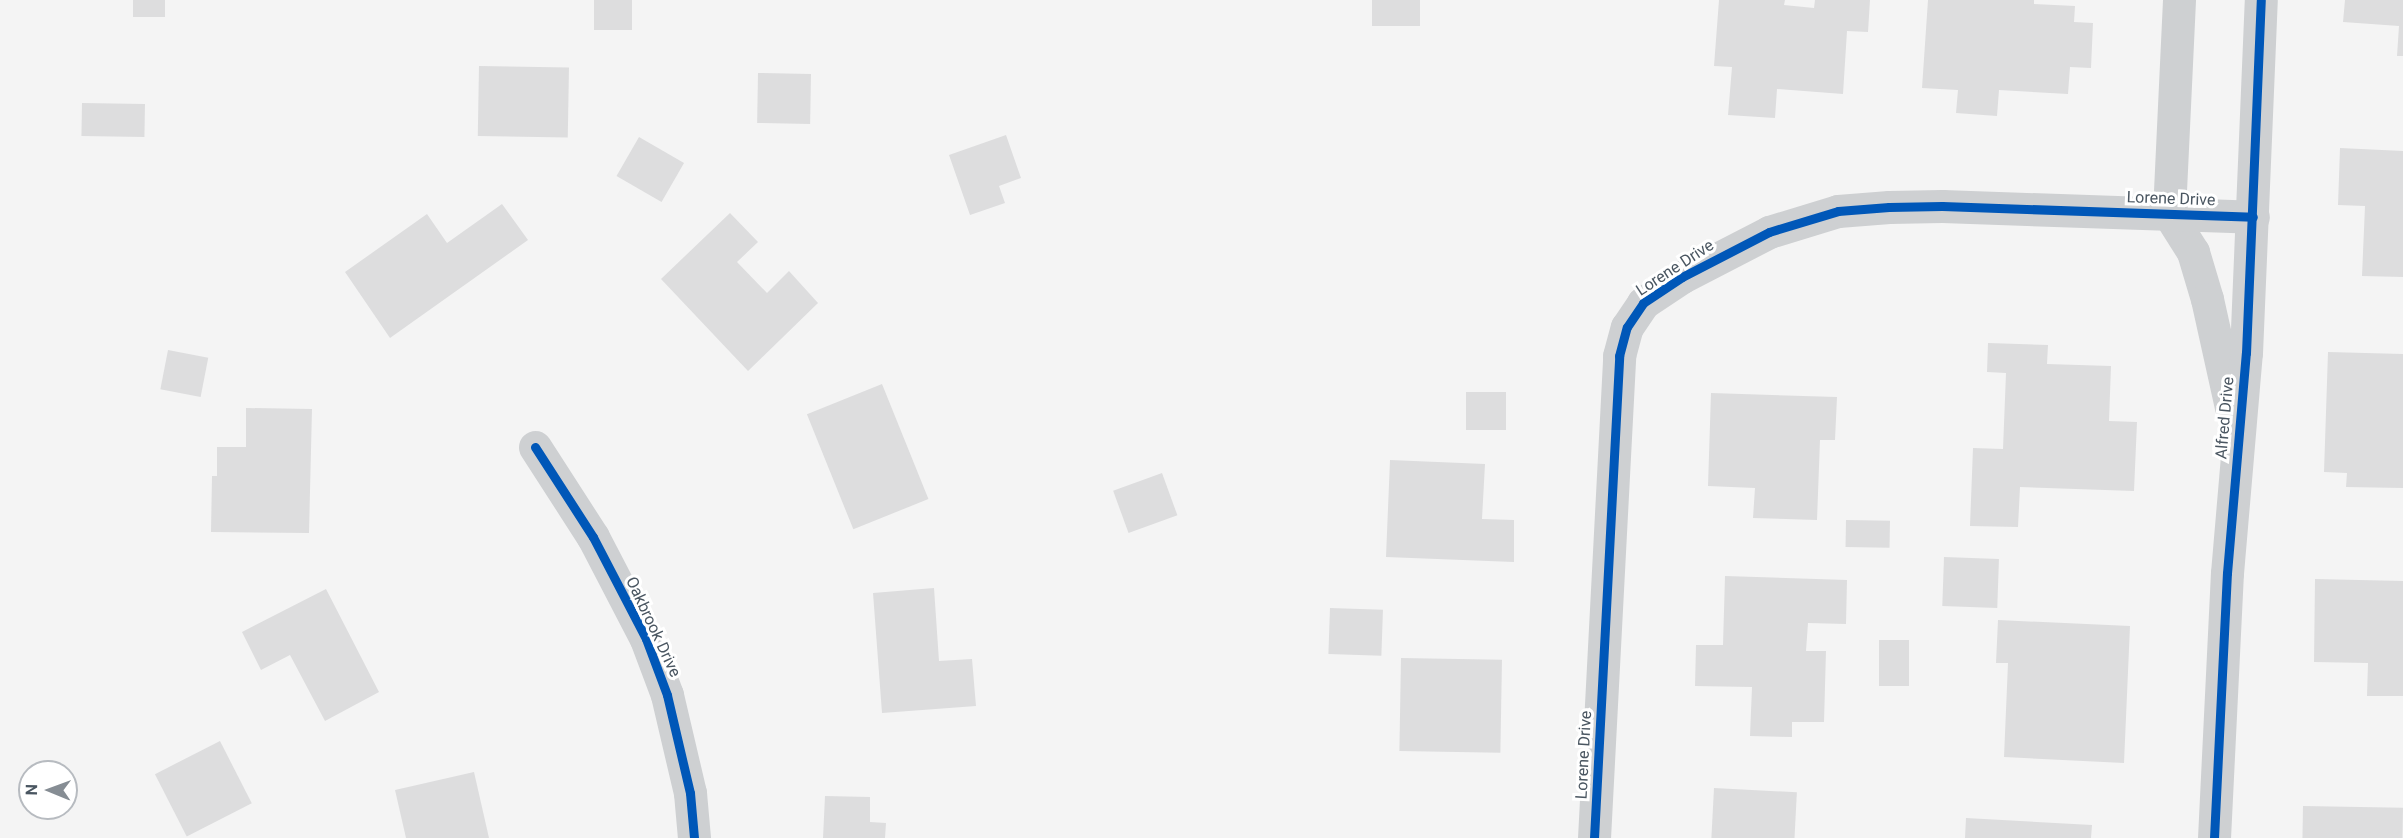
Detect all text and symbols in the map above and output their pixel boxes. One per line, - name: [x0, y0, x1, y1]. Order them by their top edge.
- street label: Lorene Drive: [2126, 188, 2216, 210]
- street label: Lorene Drive: [1633, 236, 1717, 300]
- street label: Alfred Drive: [2212, 376, 2238, 460]
- street label: Oakbrook Drive: [621, 574, 685, 680]
- street label: Lorene Drive: [1572, 710, 1596, 800]
- north arrow: [18, 760, 78, 820]
- text: N: [22, 784, 41, 796]

